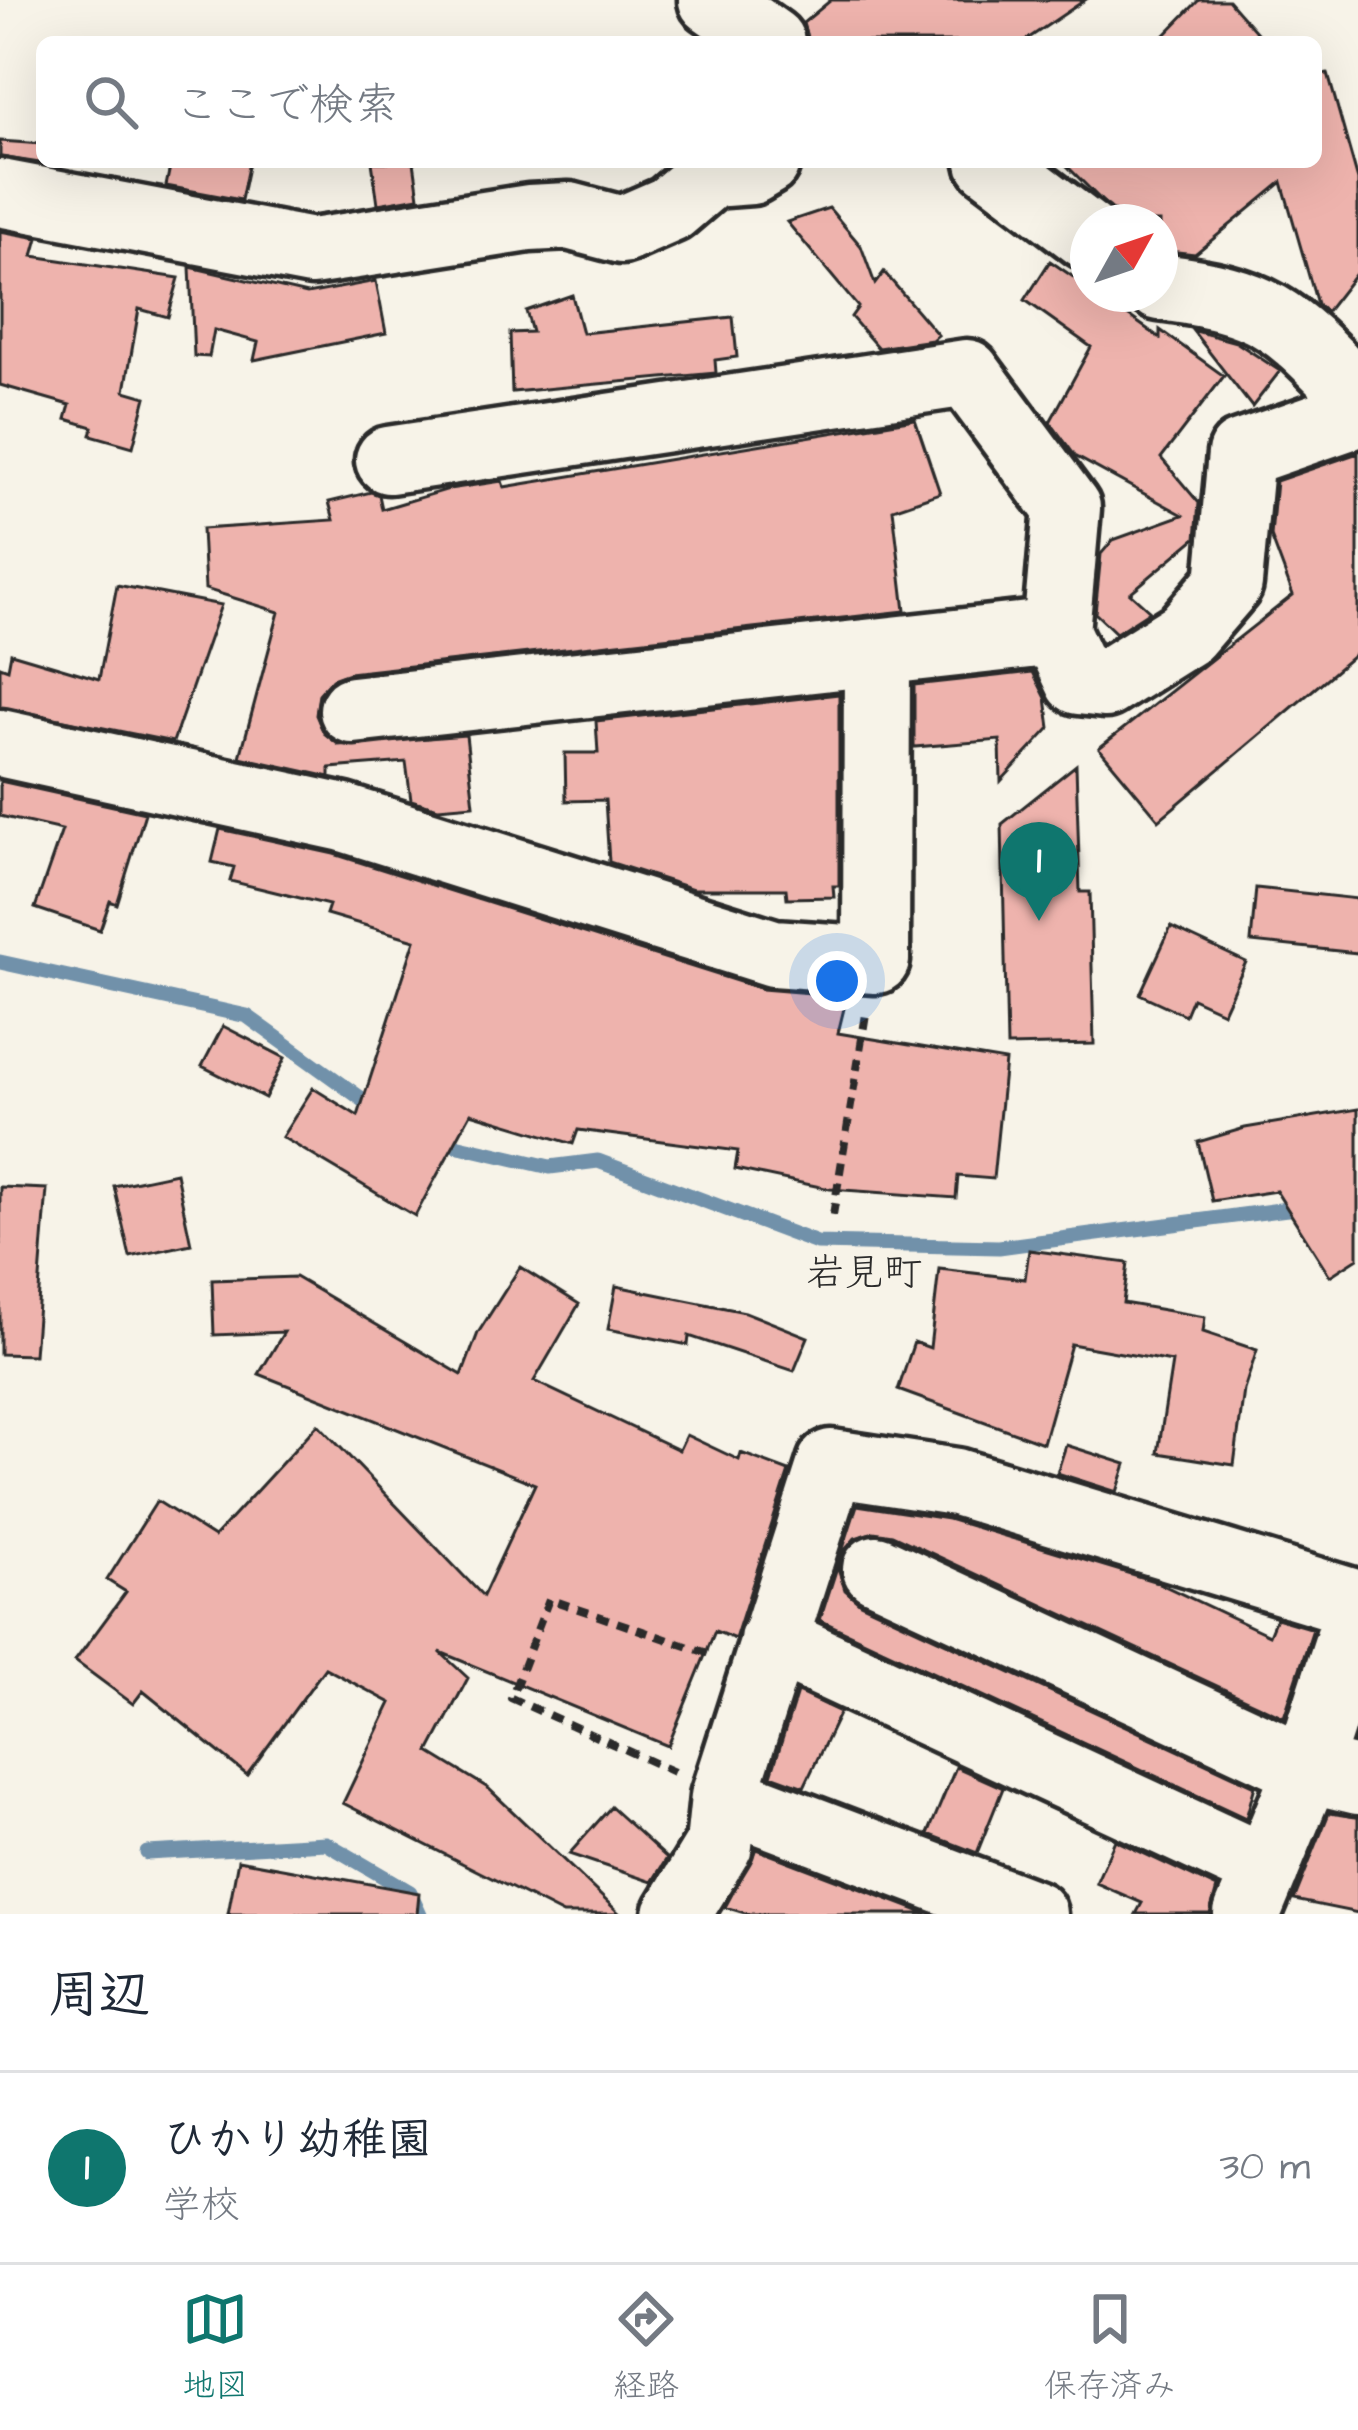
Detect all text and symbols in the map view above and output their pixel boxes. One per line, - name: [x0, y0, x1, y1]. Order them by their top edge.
- search box: [36, 36, 1322, 168]
- icon: search: [78, 69, 144, 135]
- text: ここで検索: [174, 75, 399, 137]
- north arrow: [1070, 204, 1178, 312]
- pin: 1: [1000, 822, 1078, 921]
- your location: [807, 951, 867, 1011]
- district label: 岩見町: [805, 1247, 923, 1301]
- text: 周辺: [48, 1961, 150, 2032]
- text: ひかり幼稚園: [162, 2110, 432, 2172]
- text: 1: [85, 2141, 90, 2195]
- text: 30 m: [1220, 2141, 1310, 2195]
- text: 学校: [162, 2179, 240, 2233]
- tab: 地図: [182, 2286, 248, 2409]
- tab: 経路: [613, 2286, 679, 2409]
- tab: 保存済み: [1044, 2286, 1176, 2409]

